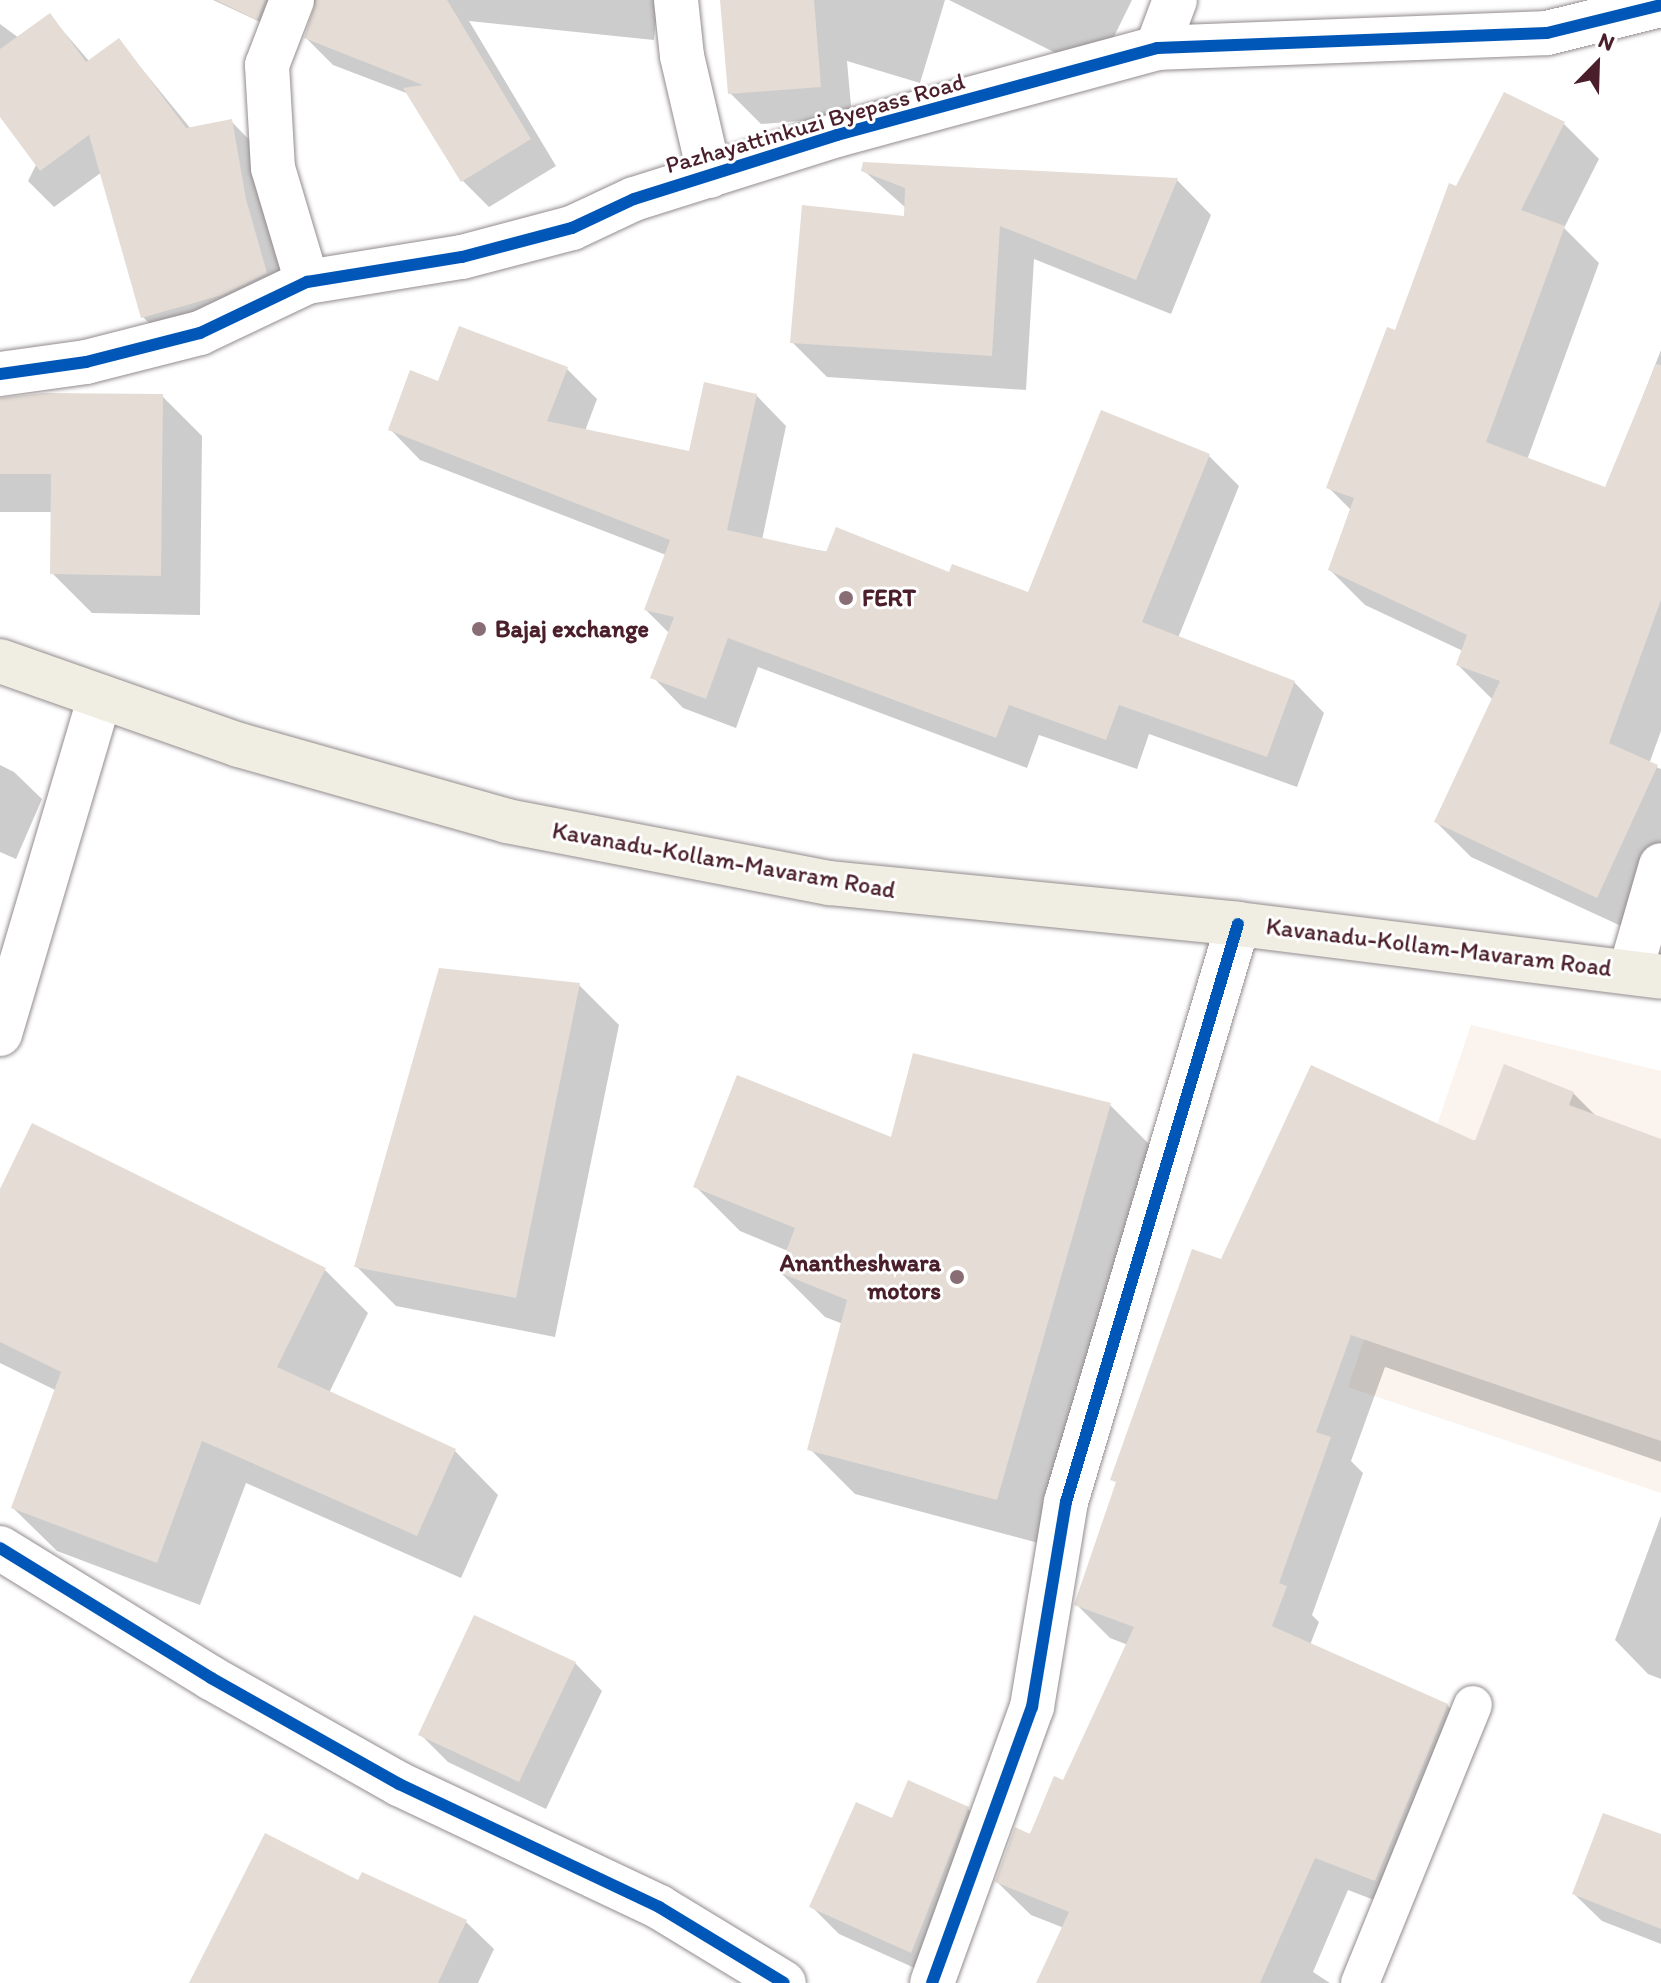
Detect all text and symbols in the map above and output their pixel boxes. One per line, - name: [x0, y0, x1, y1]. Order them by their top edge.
- north arrow: [1557, 24, 1637, 104]
- text: N: [1594, 26, 1619, 57]
- street label: Pazhayattinkuzi Byepass Road: [662, 66, 968, 180]
- place label: FERT: [862, 584, 916, 612]
- marker: FERT: [837, 589, 855, 607]
- place label: Bajaj exchange: [495, 615, 648, 643]
- marker: Bajaj exchange: [470, 620, 488, 638]
- street label: Kavanadu-Kollam-Mavaram Road: [550, 816, 898, 904]
- street label: Kavanadu-Kollam-Mavaram Road: [1264, 911, 1614, 983]
- place label: Anantheshwara motors: [780, 1249, 941, 1305]
- marker: Anantheshwara motors: [948, 1268, 966, 1286]

